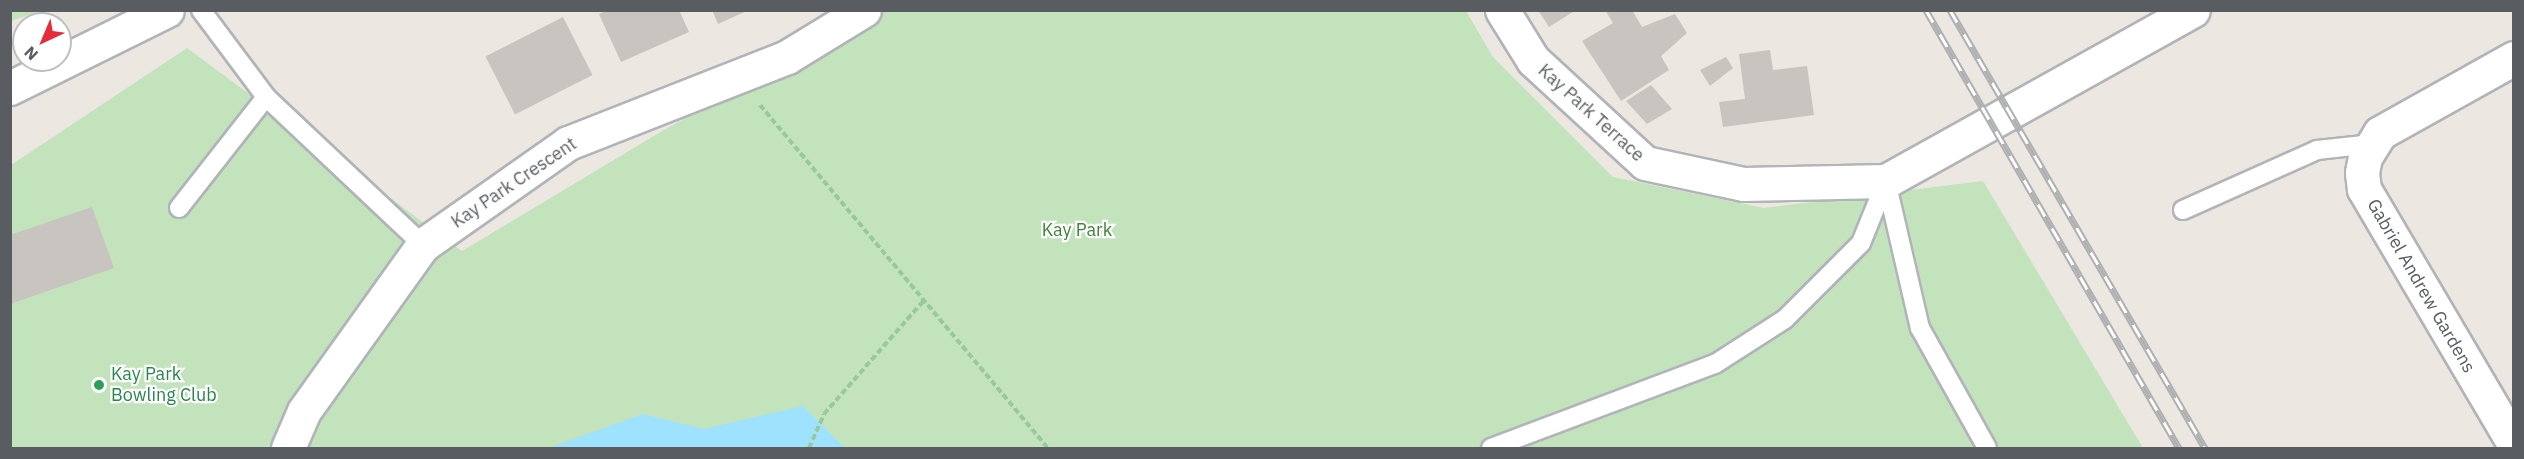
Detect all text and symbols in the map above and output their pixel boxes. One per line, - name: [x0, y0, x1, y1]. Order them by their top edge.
- north arrow: [12, 12, 72, 72]
- text: N: [20, 42, 42, 65]
- street label: Kay Park Terrace: [1534, 60, 1648, 166]
- street label: Kay Park Crescent: [447, 133, 581, 233]
- street label: Gabriel Andrew Gardens: [2362, 195, 2480, 377]
- park label: Kay Park: [1042, 219, 1112, 241]
- place label: Kay Park Bowling Club: [111, 364, 217, 406]
- marker: Kay Park Bowling Club: [92, 378, 106, 392]

